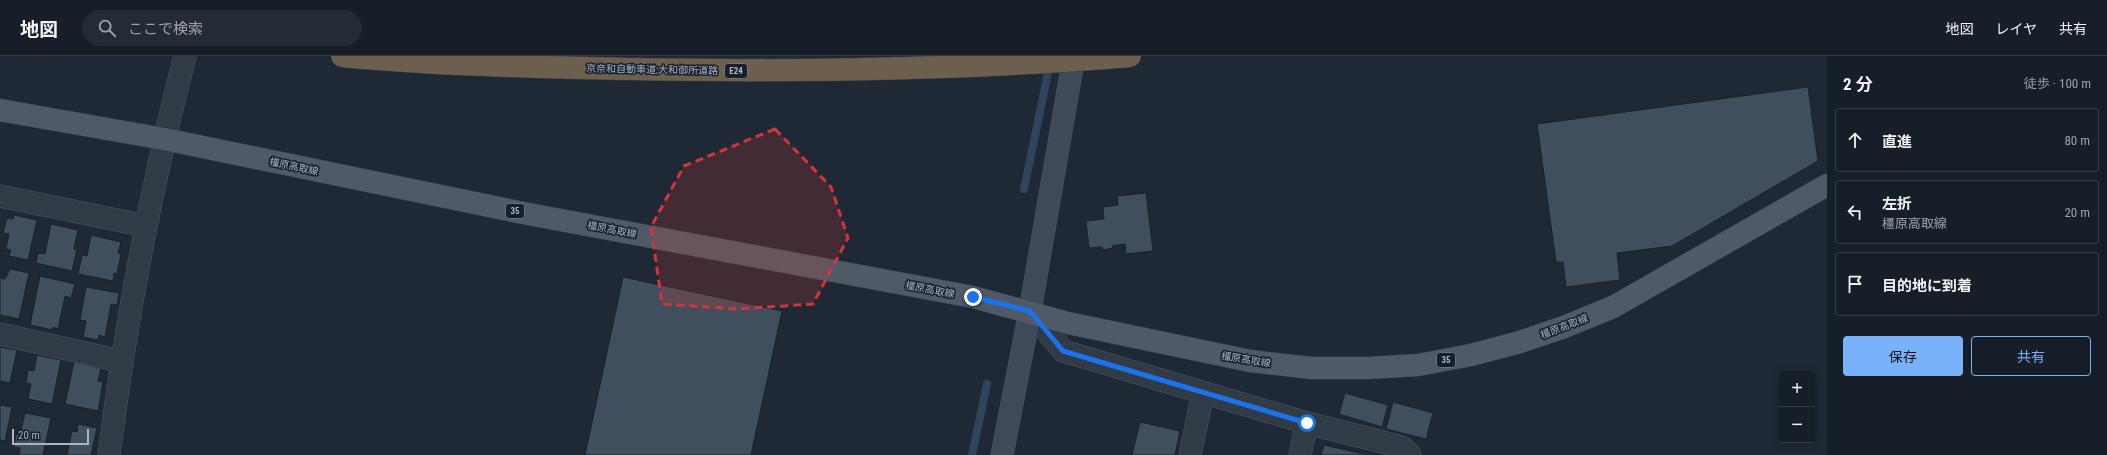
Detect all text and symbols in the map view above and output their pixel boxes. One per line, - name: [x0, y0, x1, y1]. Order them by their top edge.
- search box: [82, 10, 362, 46]
- icon: search: [96, 17, 118, 39]
- text: 地図: [20, 18, 58, 41]
- text: ここで検索: [128, 20, 203, 38]
- text: 地図: [1945, 21, 1973, 37]
- text: レイヤ: [1995, 21, 2037, 37]
- text: 共有: [2059, 21, 2087, 37]
- street label: 京奈和自動車道;大和御所道路: [586, 63, 718, 76]
- road number: E24: [725, 64, 747, 78]
- text: 2 分: [1843, 74, 1873, 94]
- text: 徒歩 · 100 m: [2024, 76, 2091, 91]
- icon: ahead: [1844, 129, 1866, 151]
- text: 直進: [1882, 133, 1912, 151]
- text: 80 m: [2064, 133, 2090, 148]
- street label: 橿原高取線: [268, 156, 319, 177]
- text: 左折: [1882, 195, 1912, 213]
- icon: left: [1844, 201, 1866, 223]
- road number: 35: [506, 204, 524, 218]
- text: 20 m: [2064, 205, 2090, 220]
- text: 橿原高取線: [1882, 216, 1947, 231]
- street label: 橿原高取線: [586, 219, 637, 240]
- icon: arrive: [1844, 273, 1866, 295]
- text: 目的地に到着: [1882, 277, 1972, 295]
- street label: 橿原高取線: [904, 279, 955, 300]
- route end: [964, 288, 982, 306]
- street label: 橿原高取線: [1539, 312, 1589, 341]
- button: 保存: [1843, 336, 1963, 376]
- button: 共有: [1971, 336, 2091, 376]
- street label: 橿原高取線: [1220, 350, 1271, 369]
- road number: 35: [1437, 353, 1455, 367]
- map controls: [1779, 371, 1815, 443]
- button: +: [1779, 371, 1815, 407]
- button: −: [1779, 407, 1815, 443]
- route start: [1298, 414, 1316, 432]
- scale bar: [12, 427, 89, 446]
- text: 20 m: [18, 429, 40, 442]

